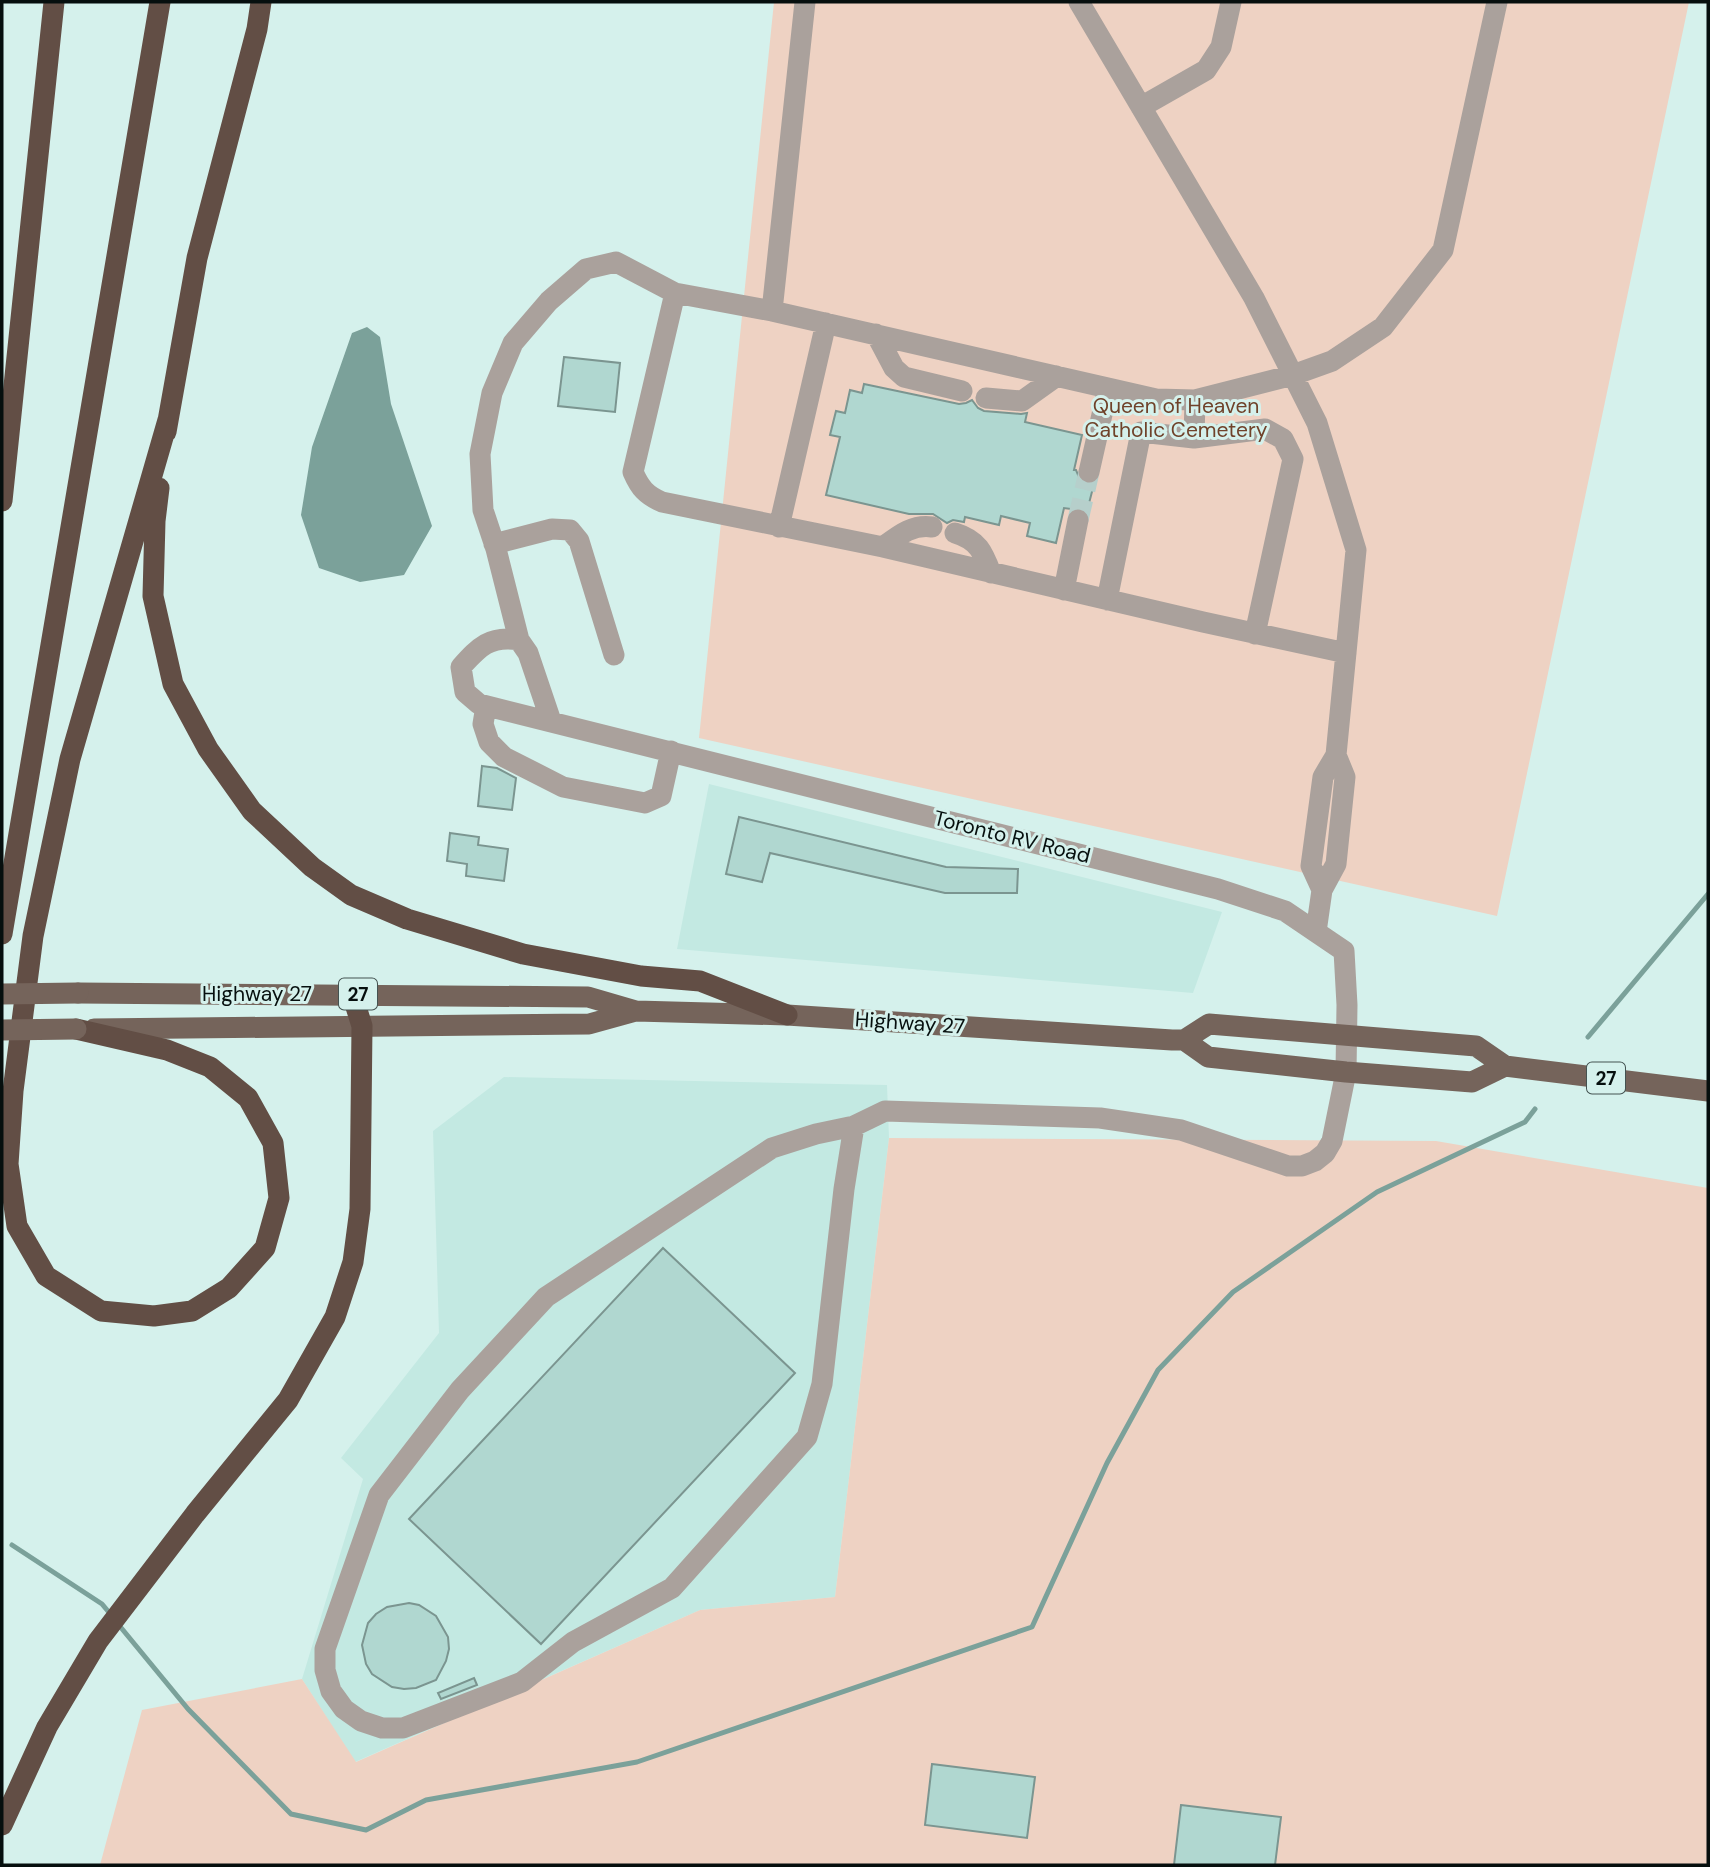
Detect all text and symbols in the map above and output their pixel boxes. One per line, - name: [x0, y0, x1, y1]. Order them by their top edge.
- park label: Queen of Heaven Catholic Cemetery: [1085, 392, 1268, 444]
- street label: Toronto RV Road: [931, 804, 1093, 870]
- road number: 27: [339, 978, 377, 1010]
- street label: Highway 27: [202, 980, 312, 1008]
- street label: Highway 27: [854, 1005, 966, 1041]
- road number: 27: [1587, 1062, 1625, 1094]

